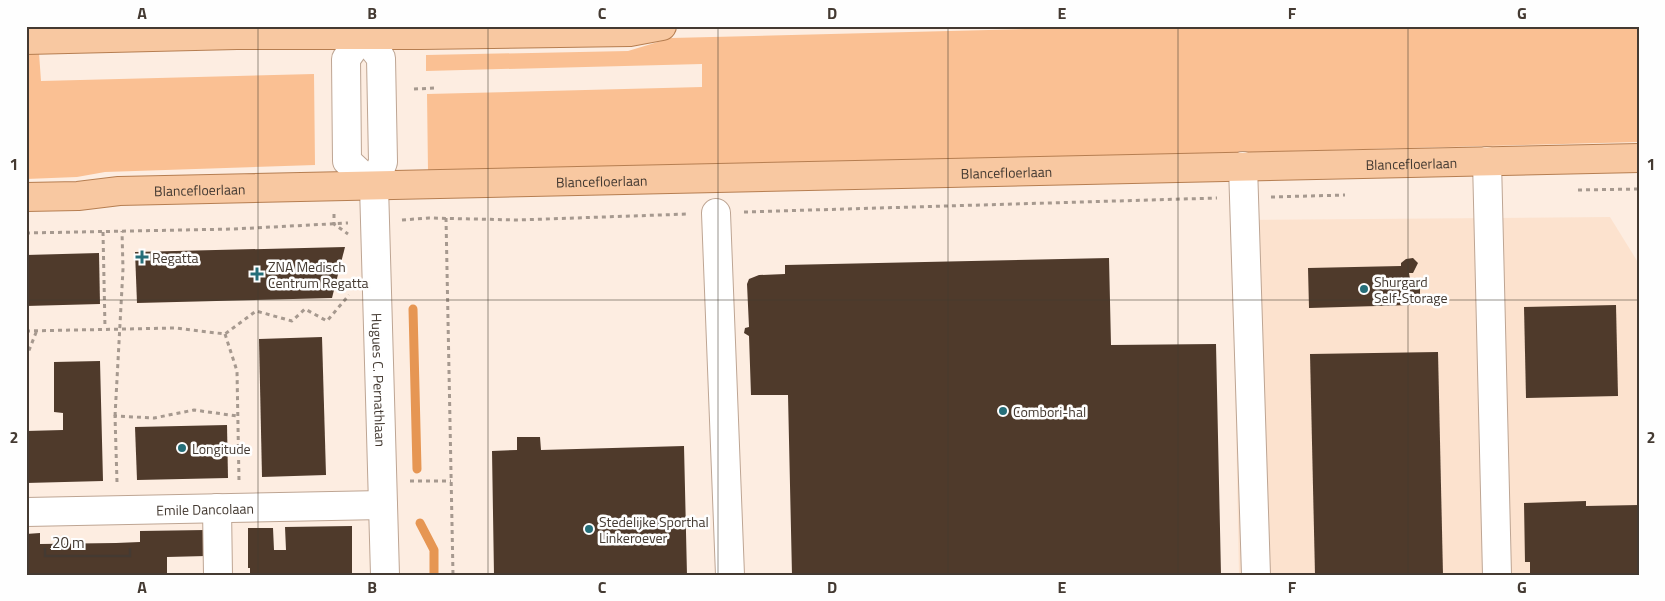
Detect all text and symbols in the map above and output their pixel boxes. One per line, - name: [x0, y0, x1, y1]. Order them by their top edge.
- text: A: [137, 1, 147, 25]
- text: B: [367, 1, 377, 25]
- text: C: [598, 1, 607, 25]
- text: D: [827, 1, 837, 25]
- text: E: [1058, 1, 1067, 25]
- text: F: [1288, 1, 1297, 25]
- text: G: [1517, 1, 1527, 25]
- street label: Blancefloerlaan: [1365, 151, 1457, 174]
- text: 1: [10, 152, 18, 176]
- text: 1: [1647, 152, 1655, 176]
- street label: Blancefloerlaan: [960, 160, 1052, 183]
- street label: Blancefloerlaan: [556, 169, 648, 192]
- street label: Blancefloerlaan: [154, 178, 246, 201]
- place label: Regatta: [152, 247, 199, 268]
- marker: Regatta: [136, 251, 148, 263]
- place label: ZNA Medisch Centrum Regatta: [268, 256, 369, 293]
- marker: ZNA Medisch Centrum Regatta: [250, 267, 264, 281]
- place label: Shurgard Self-Storage: [1374, 271, 1448, 308]
- marker: Shurgard Self-Storage: [1358, 283, 1370, 295]
- street label: Hugues C. Pernathlaan: [367, 313, 392, 447]
- place label: Combori-hal: [1013, 401, 1086, 422]
- marker: Combori-hal: [997, 405, 1009, 417]
- text: 2: [10, 425, 18, 449]
- text: 2: [1647, 425, 1655, 449]
- place label: Longitude: [192, 438, 251, 459]
- marker: Longitude: [176, 442, 188, 454]
- street label: Emile Dancolaan: [156, 497, 254, 520]
- place label: Stedelijke Sporthal Linkeroever: [599, 511, 709, 548]
- marker: Stedelijke Sporthal Linkeroever: [583, 523, 595, 535]
- scale bar: [45, 526, 130, 558]
- text: 20 m: [52, 531, 85, 554]
- text: A: [137, 575, 147, 599]
- text: B: [367, 575, 377, 599]
- text: C: [598, 575, 607, 599]
- text: D: [827, 575, 837, 599]
- text: E: [1058, 575, 1067, 599]
- text: F: [1288, 575, 1297, 599]
- text: G: [1517, 575, 1527, 599]

